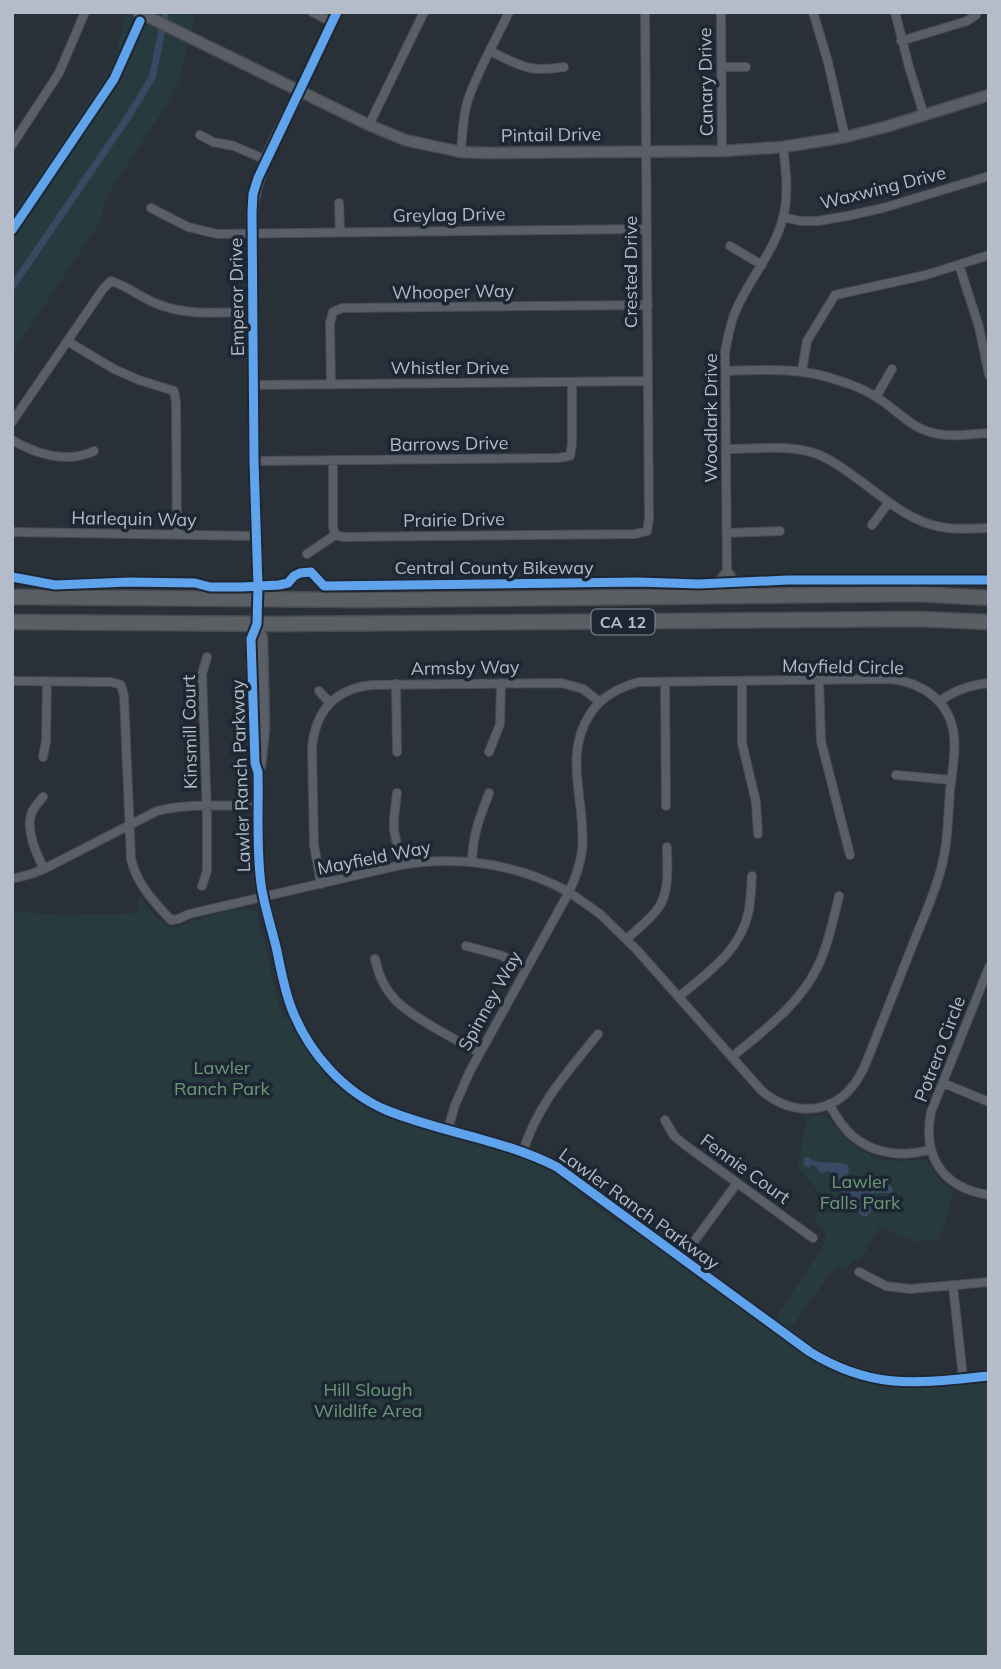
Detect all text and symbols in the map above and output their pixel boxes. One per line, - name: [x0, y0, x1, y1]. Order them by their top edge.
- street label: Canary Drive: [693, 27, 718, 137]
- street label: Pintail Drive: [501, 122, 601, 147]
- street label: Waxwing Drive: [818, 161, 948, 214]
- street label: Greylag Drive: [392, 202, 506, 227]
- street label: Crested Drive: [619, 216, 642, 328]
- street label: Emperor Drive: [224, 238, 249, 356]
- street label: Whooper Way: [392, 279, 515, 304]
- street label: Woodlark Drive: [699, 353, 722, 483]
- street label: Whistler Drive: [391, 356, 509, 379]
- street label: Barrows Drive: [389, 431, 509, 456]
- street label: Harlequin Way: [71, 506, 197, 531]
- street label: Prairie Drive: [403, 507, 505, 532]
- street label: Central County Bikeway: [394, 556, 594, 579]
- road number: CA 12: [592, 610, 654, 635]
- street label: Mayfield Circle: [782, 654, 904, 679]
- street label: Armsby Way: [410, 655, 520, 680]
- street label: Kinsmill Court: [177, 675, 202, 789]
- street label: Lawler Ranch Parkway: [226, 679, 255, 873]
- street label: Mayfield Way: [315, 835, 433, 880]
- street label: Spinney Way: [453, 946, 527, 1055]
- street label: Potrero Circle: [909, 993, 970, 1105]
- park label: Lawler Ranch Park: [174, 1056, 271, 1100]
- street label: Fennie Court: [696, 1128, 795, 1209]
- street label: Lawler Ranch Parkway: [555, 1143, 724, 1275]
- park label: Lawler Falls Park: [820, 1170, 901, 1214]
- park label: Hill Slough Wildlife Area: [314, 1378, 422, 1422]

